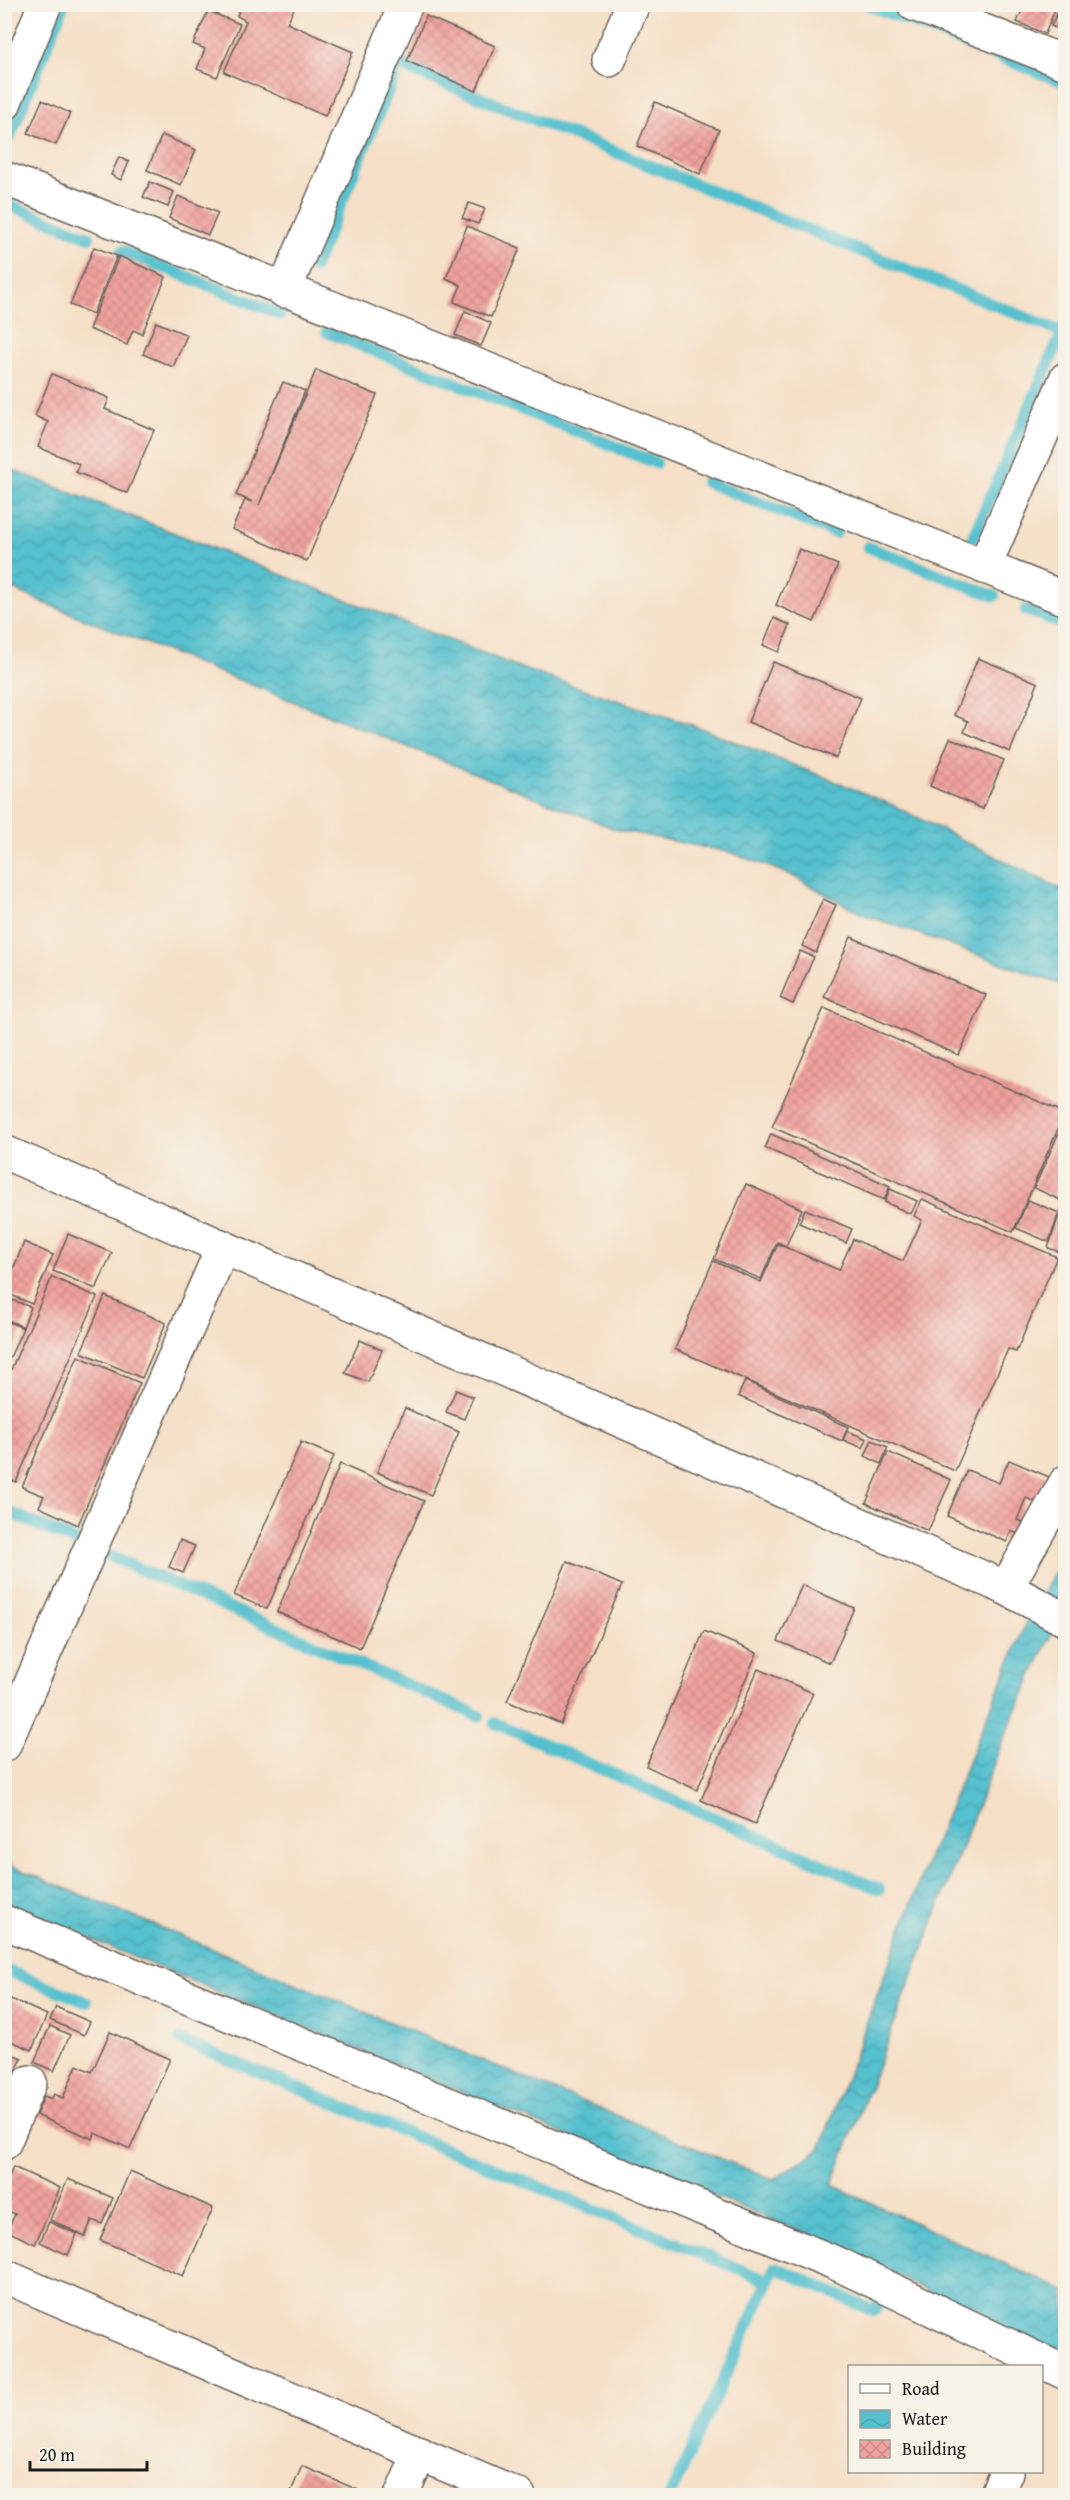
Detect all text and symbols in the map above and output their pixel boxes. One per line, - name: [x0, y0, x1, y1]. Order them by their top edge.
- legend: [848, 2365, 1043, 2473]
- text: Road: [902, 2375, 940, 2402]
- text: Water: [902, 2405, 948, 2432]
- scale bar: [30, 2434, 147, 2472]
- text: Building: [902, 2435, 966, 2462]
- text: 20 m: [39, 2441, 75, 2468]

